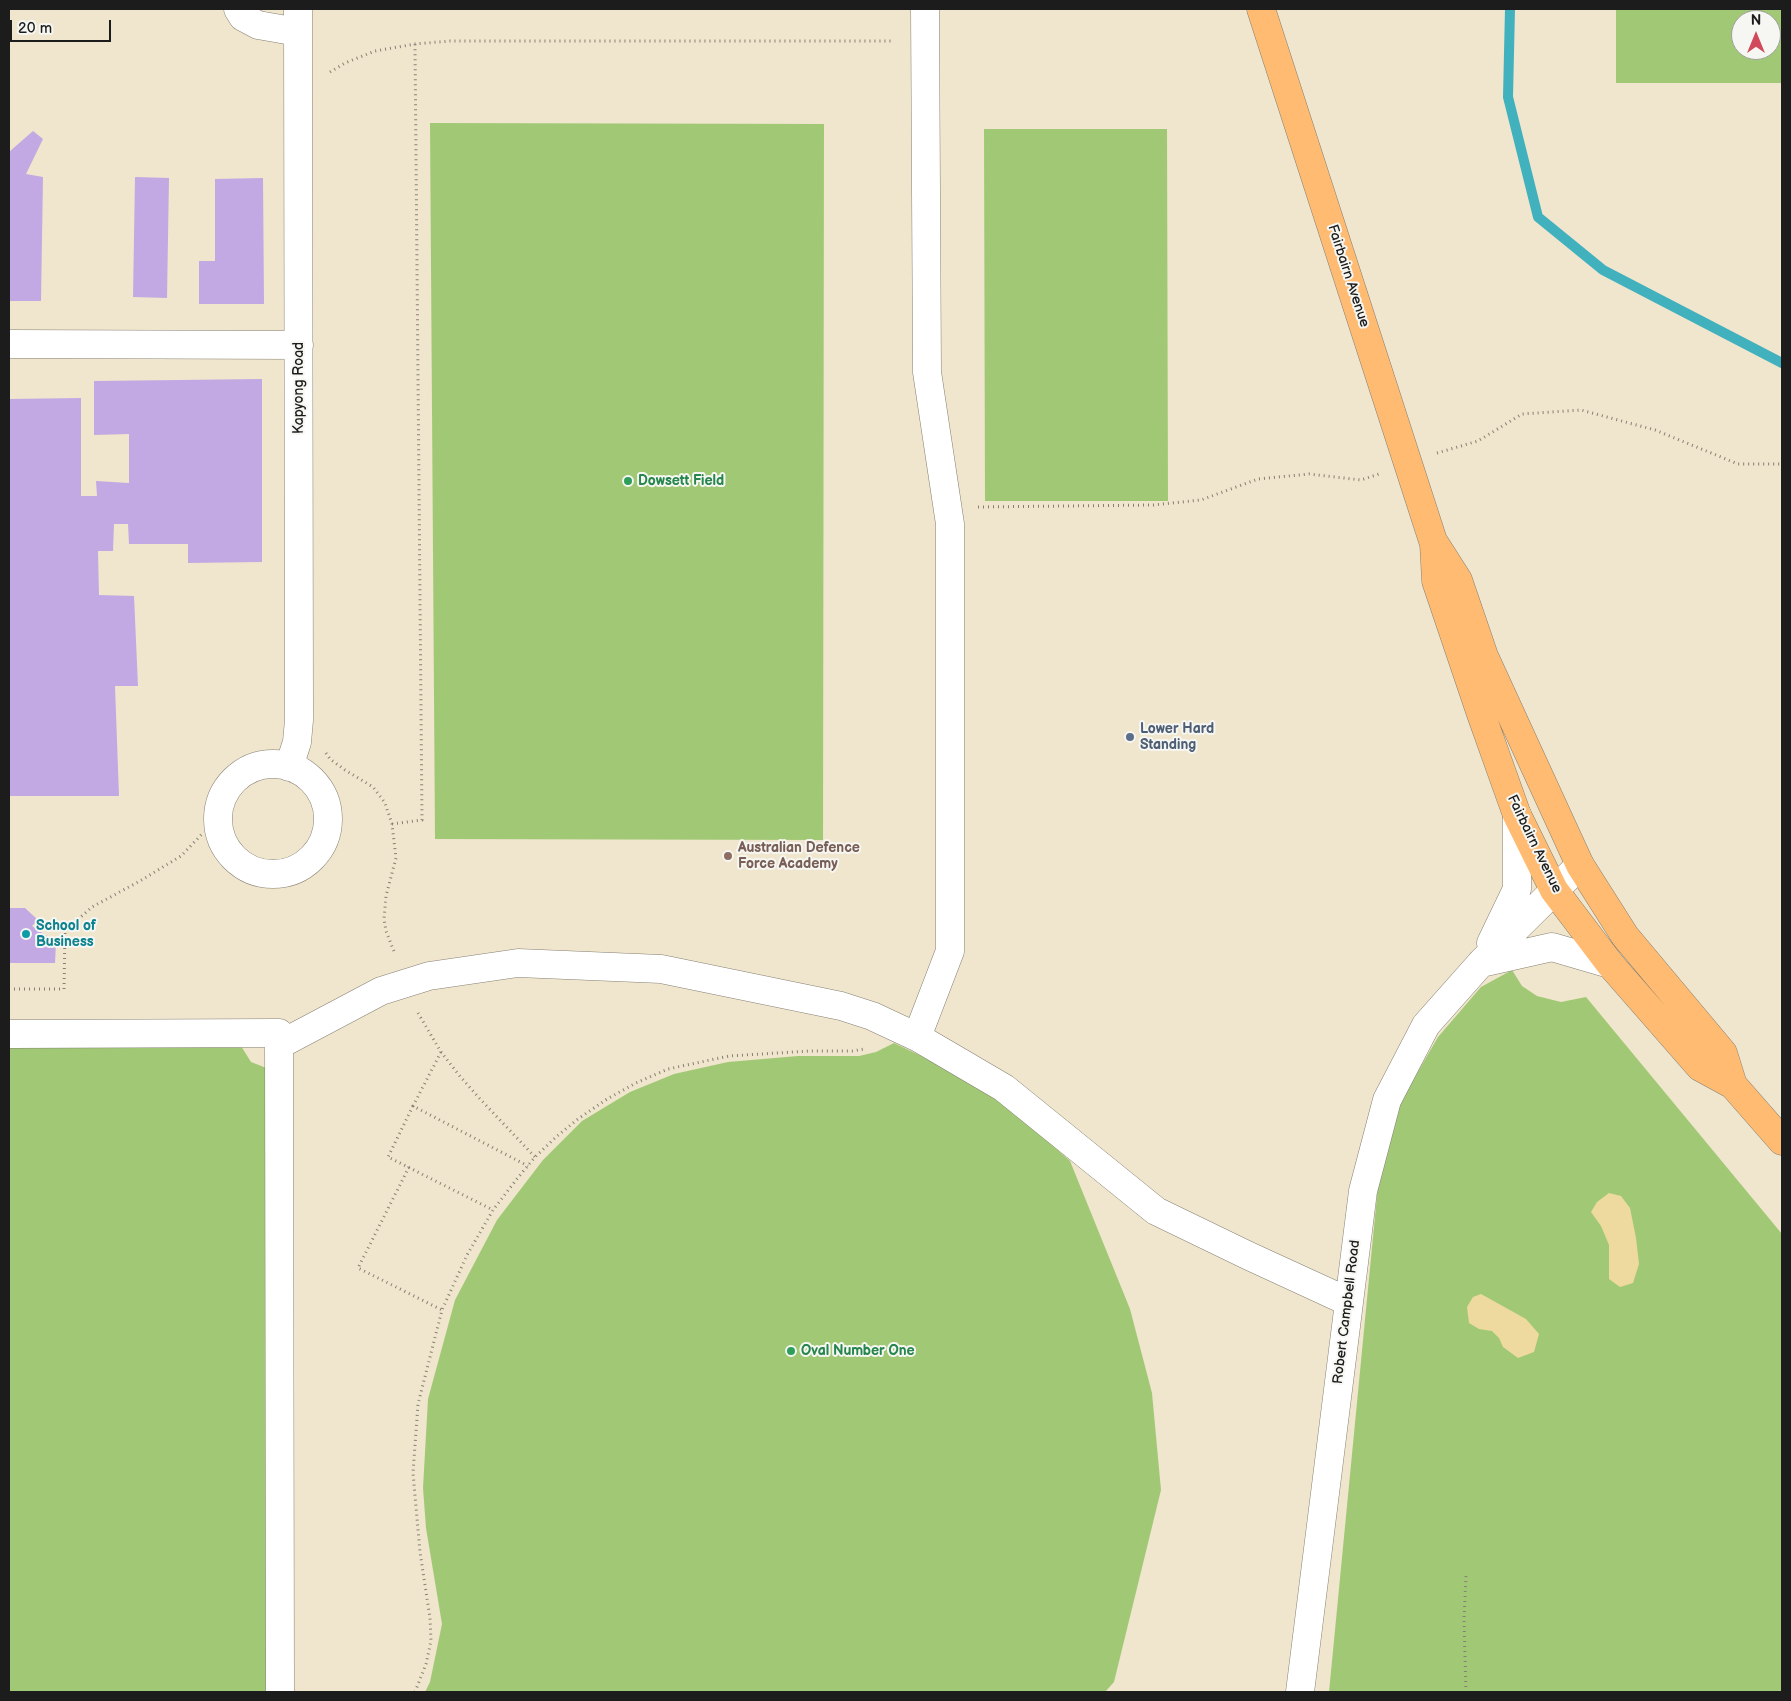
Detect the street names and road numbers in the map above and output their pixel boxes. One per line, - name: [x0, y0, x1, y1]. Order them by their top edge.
- street label: Fairbairn Avenue: [1323, 223, 1373, 329]
- street label: Kapyong Road: [291, 342, 307, 434]
- street label: Fairbairn Avenue: [1503, 792, 1565, 896]
- street label: Robert Campbell Road: [1330, 1239, 1364, 1385]

